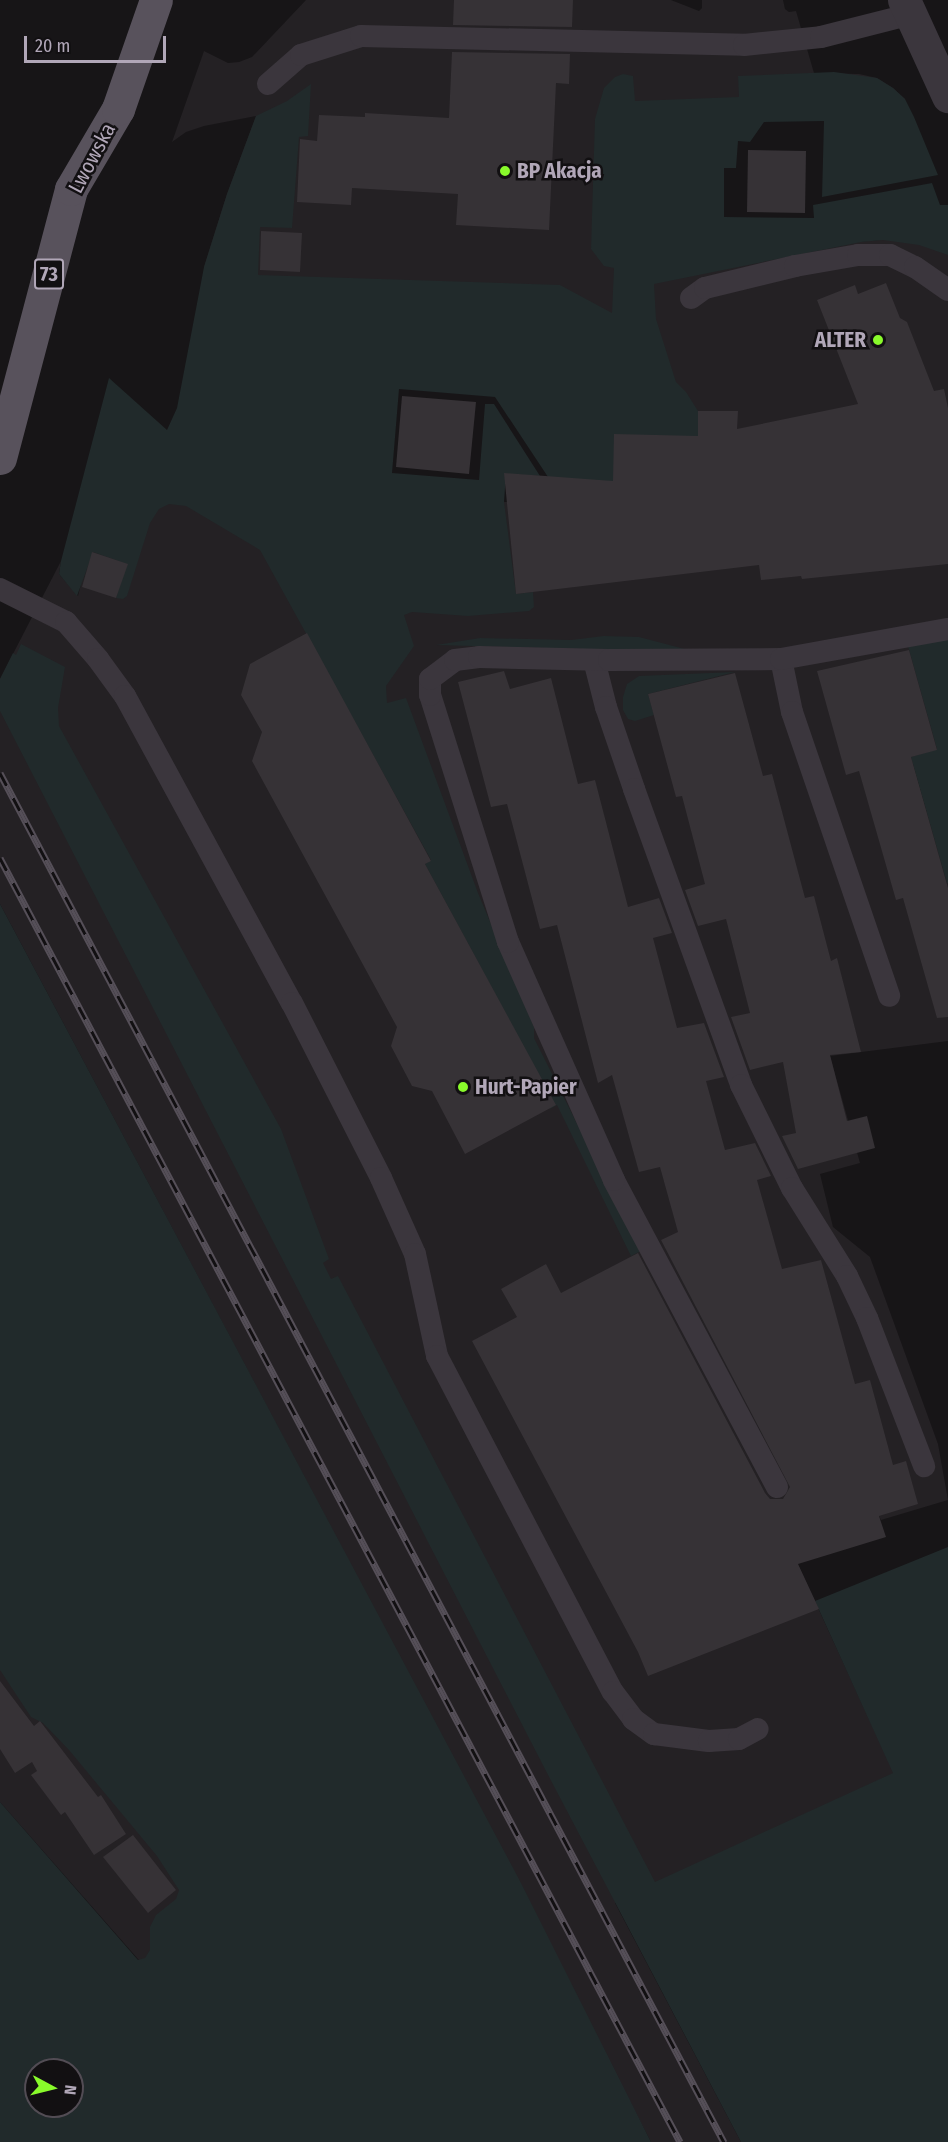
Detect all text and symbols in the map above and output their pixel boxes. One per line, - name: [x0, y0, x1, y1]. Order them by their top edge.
- scale bar: [27, 24, 170, 62]
- text: 20 m: [35, 35, 70, 57]
- street label: Lwowska: [63, 119, 121, 197]
- place label: BP Akacja: [517, 158, 602, 184]
- marker: BP Akacja: [498, 164, 512, 178]
- road number: 73: [34, 257, 64, 291]
- place label: ALTER: [815, 327, 866, 353]
- marker: ALTER: [871, 333, 885, 347]
- place label: Hurt-Papier: [475, 1074, 577, 1100]
- marker: Hurt-Papier: [456, 1080, 470, 1094]
- north arrow: [24, 2058, 84, 2118]
- text: N: [60, 2084, 80, 2096]

